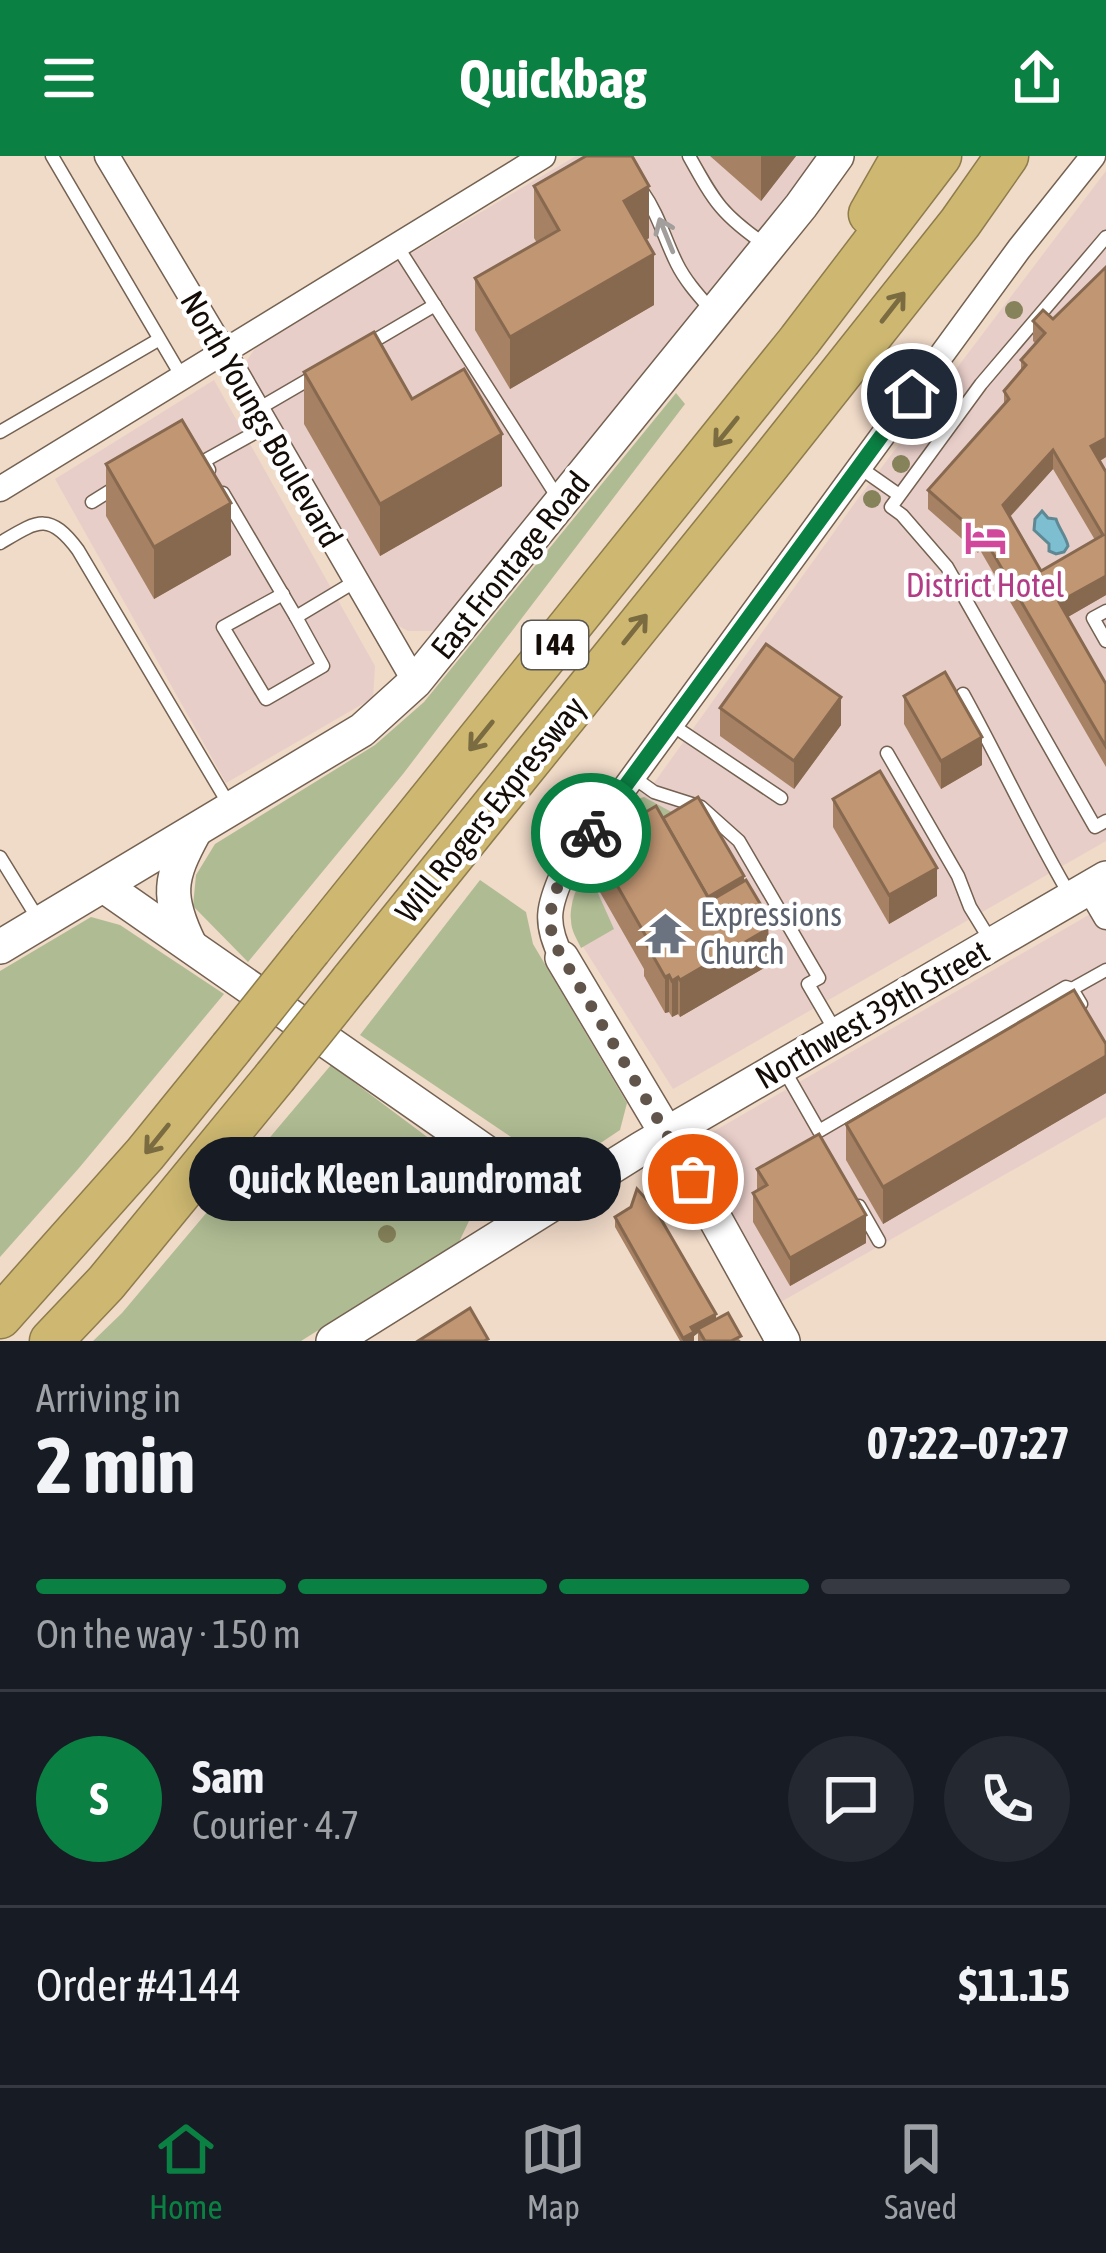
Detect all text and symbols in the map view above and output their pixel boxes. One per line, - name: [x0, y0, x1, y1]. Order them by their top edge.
- icon: menu: [36, 45, 102, 111]
- icon: share: [1004, 45, 1070, 111]
- text: Quickbag: [459, 48, 647, 109]
- one-way arrow: [653, 218, 675, 255]
- street label: North Youngs Boulevard: [173, 284, 351, 554]
- one-way arrow: [879, 292, 906, 324]
- pin: [861, 343, 963, 445]
- icon: home: [879, 361, 945, 427]
- one-way arrow: [713, 416, 740, 447]
- street label: East Frontage Road: [423, 464, 597, 666]
- hotel icon: District Hotel: [962, 514, 1008, 560]
- place label: District Hotel: [906, 566, 1064, 604]
- one-way arrow: [621, 614, 648, 645]
- road number: I 44: [522, 621, 588, 669]
- street label: Will Rogers Expressway: [387, 689, 593, 929]
- one-way arrow: [468, 720, 496, 751]
- courier: [531, 773, 651, 893]
- icon: bike: [558, 800, 624, 866]
- place label: Expressions Church: [700, 895, 842, 971]
- temple icon: Expressions Church: [643, 910, 689, 956]
- street label: Northwest 39th Street: [748, 932, 996, 1096]
- one-way arrow: [144, 1123, 171, 1154]
- pin: [642, 1128, 744, 1230]
- callout: Quick Kleen Laundromat: [189, 1137, 621, 1221]
- icon: bag: [660, 1146, 726, 1212]
- text: Quick Kleen Laundromat: [229, 1157, 581, 1201]
- text: Arriving in: [36, 1376, 181, 1420]
- text: 07:22–07:27: [867, 1417, 1070, 1469]
- text: 2 min: [36, 1420, 195, 1510]
- text: On the way · 150 m: [36, 1612, 301, 1656]
- button: chat: [788, 1736, 914, 1862]
- button: phone: [944, 1736, 1070, 1862]
- text: Sam: [192, 1751, 264, 1803]
- text: S: [90, 1773, 108, 1825]
- text: Courier · 4.7: [192, 1803, 359, 1847]
- text: Order #4144: [36, 1959, 241, 2011]
- text: $11.15: [958, 1959, 1070, 2011]
- tab: Home: [149, 2116, 222, 2226]
- tab: Map: [520, 2116, 586, 2226]
- tab: Saved: [884, 2116, 957, 2226]

